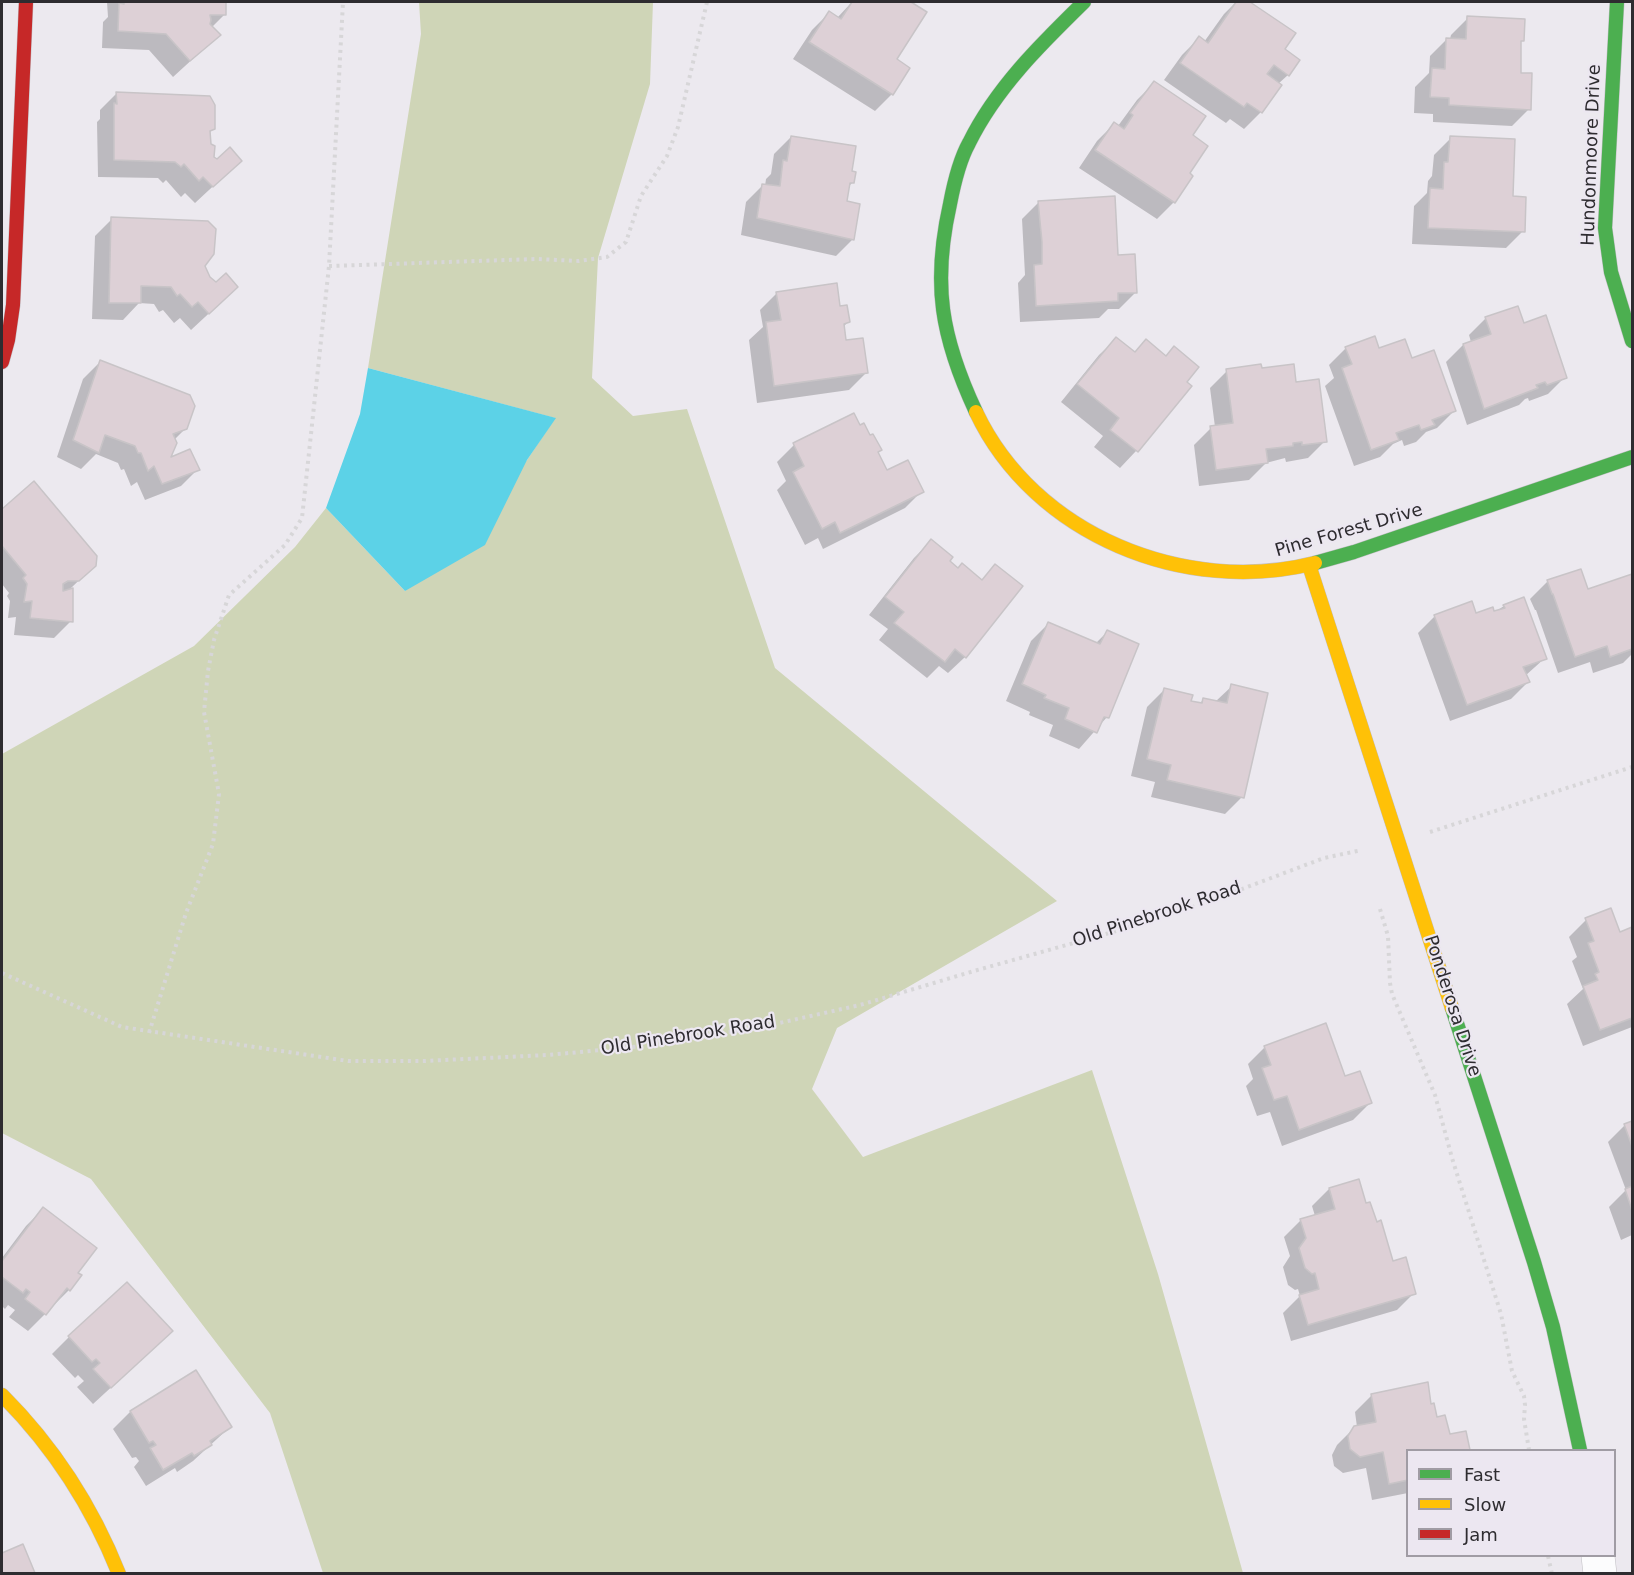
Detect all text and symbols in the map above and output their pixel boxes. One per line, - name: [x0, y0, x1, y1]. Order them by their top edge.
- street label: Hundonmoore Drive: [1578, 64, 1606, 246]
- street label: Pine Forest Drive: [1273, 500, 1425, 562]
- street label: Old Pinebrook Road: [1070, 878, 1244, 952]
- street label: Ponderosa Drive: [1419, 933, 1485, 1079]
- street label: Old Pinebrook Road: [599, 1012, 777, 1060]
- legend: [1406, 1449, 1616, 1557]
- text: Fast: [1464, 1464, 1500, 1485]
- text: Slow: [1464, 1494, 1506, 1515]
- text: Jam: [1464, 1524, 1498, 1545]

